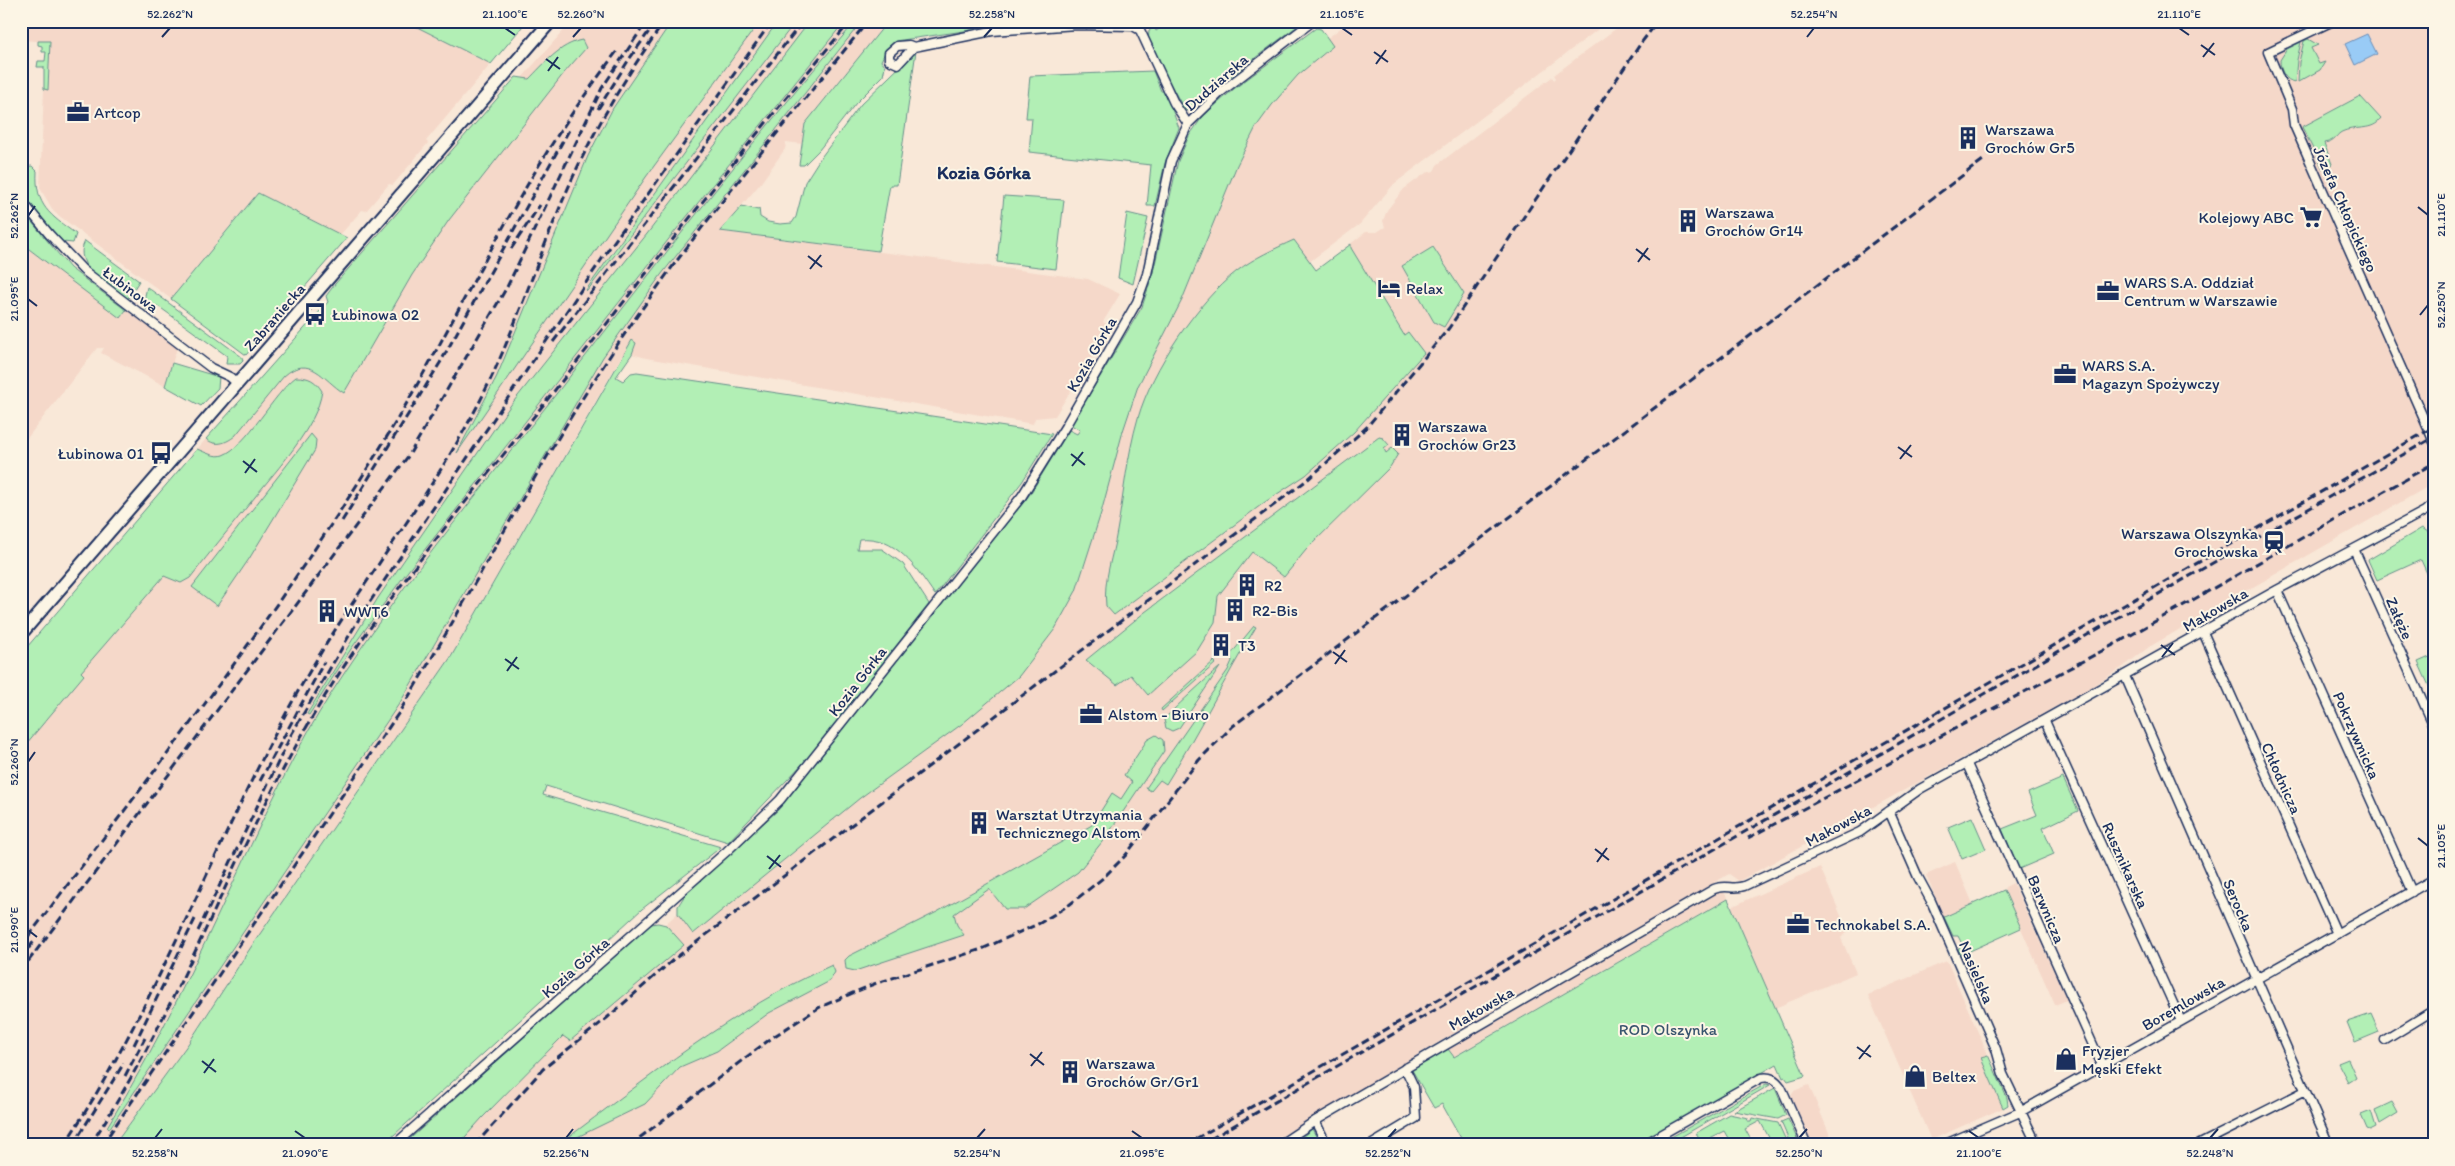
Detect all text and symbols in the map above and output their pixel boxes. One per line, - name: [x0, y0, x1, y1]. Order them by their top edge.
- text: 52.262°N: [147, 7, 193, 21]
- text: 21.100°E: [482, 7, 528, 21]
- text: 52.260°N: [557, 7, 605, 21]
- text: 52.258°N: [969, 7, 1015, 21]
- text: 21.105°E: [1320, 7, 1364, 21]
- text: 52.254°N: [1790, 7, 1838, 21]
- text: 21.110°E: [2157, 7, 2201, 21]
- street label: Dudziarska: [1181, 49, 1252, 115]
- office icon: Artcop: [65, 99, 91, 125]
- place label: Artcop: [94, 103, 141, 122]
- place label: Warszawa Grochów Gr5: [1985, 120, 2075, 157]
- building icon: Warszawa Grochów Gr5: [1955, 125, 1981, 151]
- street label: Józefa Chłopickiego: [2309, 143, 2382, 275]
- district label: Kozia Górka: [937, 162, 1032, 184]
- text: 52.262°N: [7, 193, 21, 239]
- text: 21.110°E: [2434, 193, 2448, 237]
- place label: Warszawa Grochów Gr14: [1705, 203, 1804, 240]
- supermarket icon: Kolejowy ABC: [2298, 204, 2324, 230]
- building icon: Warszawa Grochów Gr14: [1675, 208, 1701, 234]
- place label: Kolejowy ABC: [2199, 208, 2294, 227]
- street label: Łubinowa: [99, 262, 163, 317]
- place label: WARS S.A. Oddział Centrum w Warszawie: [2124, 273, 2278, 310]
- hotel icon: Relax: [1376, 275, 1402, 301]
- text: 21.095°E: [7, 276, 21, 321]
- office icon: WARS S.A. Oddział Centrum w Warszawie: [2095, 278, 2121, 304]
- street label: Zabraniecka: [240, 279, 309, 355]
- place label: Relax: [1406, 279, 1444, 298]
- text: 52.250°N: [2434, 281, 2448, 329]
- bus stop icon: Łubinowa 02: [302, 301, 328, 327]
- place label: Łubinowa 02: [332, 305, 420, 324]
- street label: Kozia Górka: [1062, 313, 1121, 395]
- place label: WARS S.A. Magazyn Spożywczy: [2082, 356, 2220, 393]
- office icon: WARS S.A. Magazyn Spożywczy: [2052, 361, 2078, 387]
- place label: Warszawa Grochów Gr23: [1418, 417, 1517, 454]
- building icon: Warszawa Grochów Gr23: [1389, 422, 1415, 448]
- bus stop icon: Łubinowa 01: [148, 440, 174, 466]
- place label: Łubinowa 01: [58, 444, 145, 463]
- place label: Warszawa Olszynka Grochowska: [2121, 524, 2259, 561]
- station icon: Warszawa Olszynka Grochowska: [2261, 529, 2287, 555]
- building icon: R2: [1234, 572, 1260, 598]
- place label: R2: [1264, 576, 1283, 595]
- street label: Makowska: [2179, 583, 2252, 636]
- street label: Załęże: [2382, 594, 2417, 642]
- building icon: R2-Bis: [1222, 597, 1248, 623]
- building icon: WWT6: [314, 598, 340, 624]
- place label: R2-Bis: [1252, 601, 1298, 620]
- place label: WWT6: [344, 602, 389, 621]
- building icon: T3: [1208, 632, 1234, 658]
- place label: T3: [1238, 636, 1256, 655]
- street label: Kozia Górka: [824, 642, 891, 720]
- street label: Pokrzywnicka: [2329, 689, 2384, 782]
- office icon: Alstom - Biuro: [1078, 701, 1104, 727]
- place label: Alstom - Biuro: [1108, 705, 1209, 724]
- text: 52.260°N: [7, 738, 21, 786]
- street label: Chłodnicza: [2257, 739, 2306, 818]
- street label: Makowska: [1802, 800, 1875, 851]
- place label: Warsztat Utrzymania Technicznego Alstom: [996, 805, 1143, 842]
- building icon: Warsztat Utrzymania Technicznego Alstom: [966, 810, 992, 836]
- street label: Rusznikarska: [2098, 819, 2153, 912]
- text: 21.105°E: [2434, 824, 2448, 868]
- street label: Barwnicza: [2024, 872, 2070, 947]
- street label: Serocka: [2219, 876, 2258, 935]
- text: 21.090°E: [7, 907, 21, 953]
- office icon: Technokabel S.A.: [1785, 911, 1811, 937]
- place label: Technokabel S.A.: [1815, 915, 1931, 934]
- street label: Kozia Górka: [538, 932, 614, 1002]
- street label: Nasielska: [1955, 938, 1999, 1007]
- street label: Boremlowska: [2138, 972, 2229, 1035]
- street label: Makowska: [1445, 982, 1518, 1035]
- park label: ROD Olszynka: [1619, 1020, 1718, 1039]
- place label: Fryzjer Męski Efekt: [2082, 1041, 2162, 1078]
- shop icon: Fryzjer Męski Efekt: [2053, 1046, 2079, 1072]
- place label: Warszawa Grochów Gr/Gr1: [1086, 1054, 1199, 1091]
- building icon: Warszawa Grochów Gr/Gr1: [1057, 1059, 1083, 1085]
- shop icon: Beltex: [1902, 1063, 1928, 1089]
- place label: Beltex: [1932, 1067, 1976, 1086]
- text: 52.258°N: [132, 1146, 178, 1160]
- text: 21.090°E: [282, 1146, 328, 1160]
- text: 52.256°N: [543, 1146, 589, 1160]
- text: 52.254°N: [953, 1146, 1001, 1160]
- text: 21.095°E: [1120, 1146, 1165, 1160]
- text: 52.252°N: [1365, 1146, 1411, 1160]
- text: 52.250°N: [1775, 1146, 1823, 1160]
- text: 21.100°E: [1956, 1146, 2002, 1160]
- text: 52.248°N: [2186, 1146, 2234, 1160]

